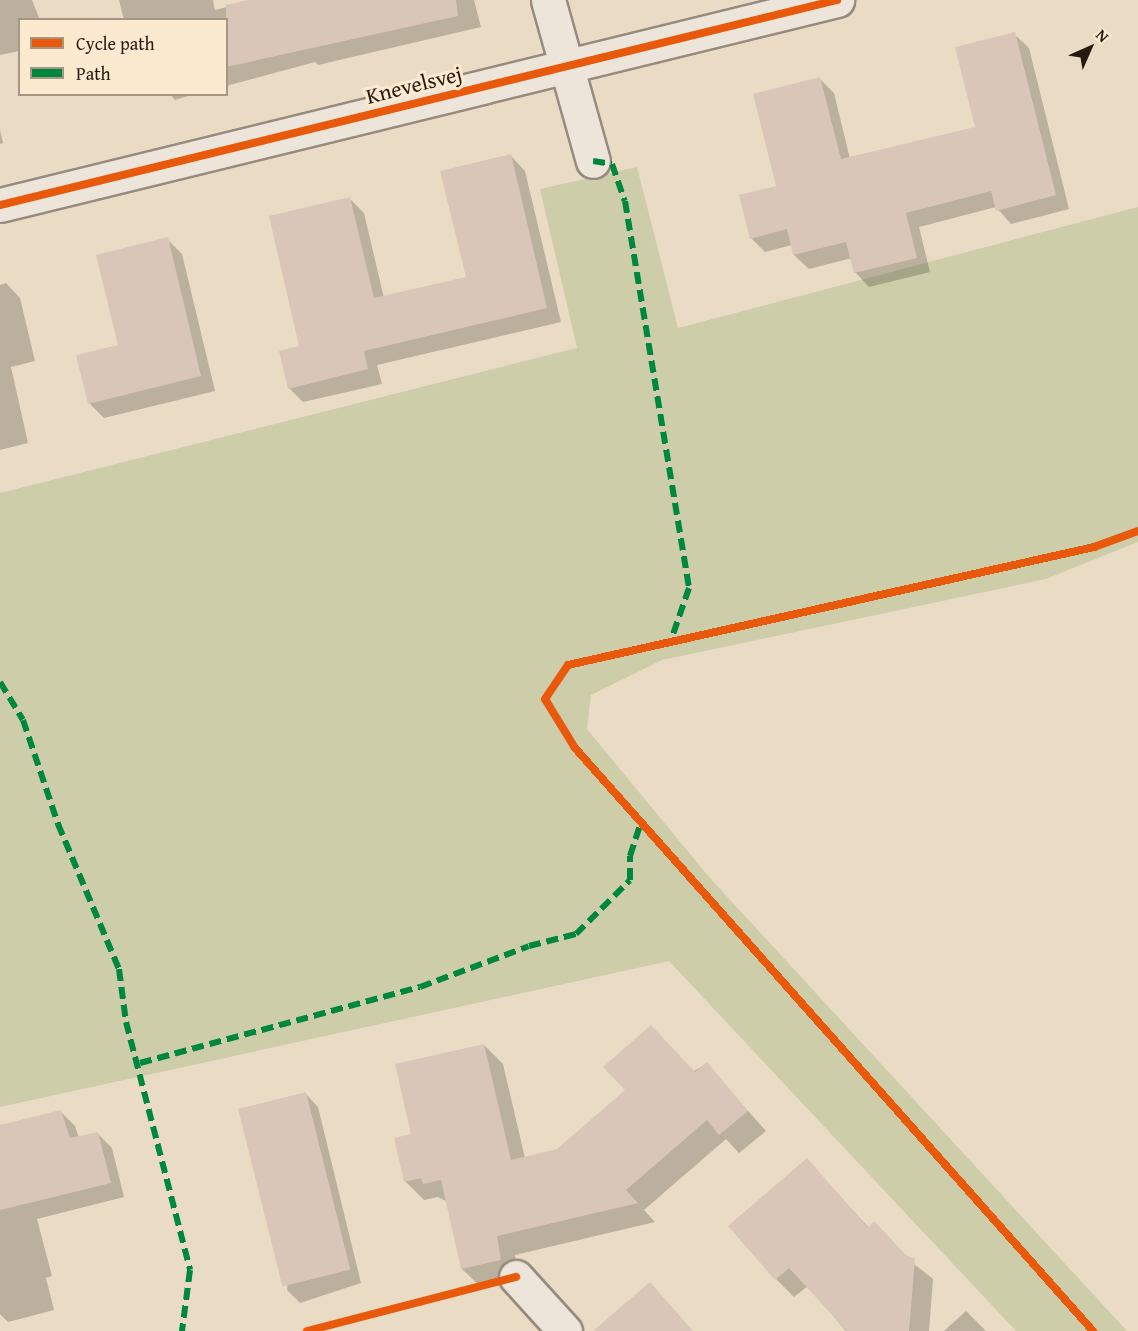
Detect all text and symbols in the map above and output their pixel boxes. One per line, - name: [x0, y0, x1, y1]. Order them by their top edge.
- legend: [18, 18, 228, 96]
- north arrow: [1060, 18, 1120, 78]
- text: N: [1090, 23, 1115, 48]
- text: Cycle path: [76, 30, 155, 57]
- text: Path: [76, 60, 111, 87]
- street label: Knevelsvej: [363, 60, 465, 110]

